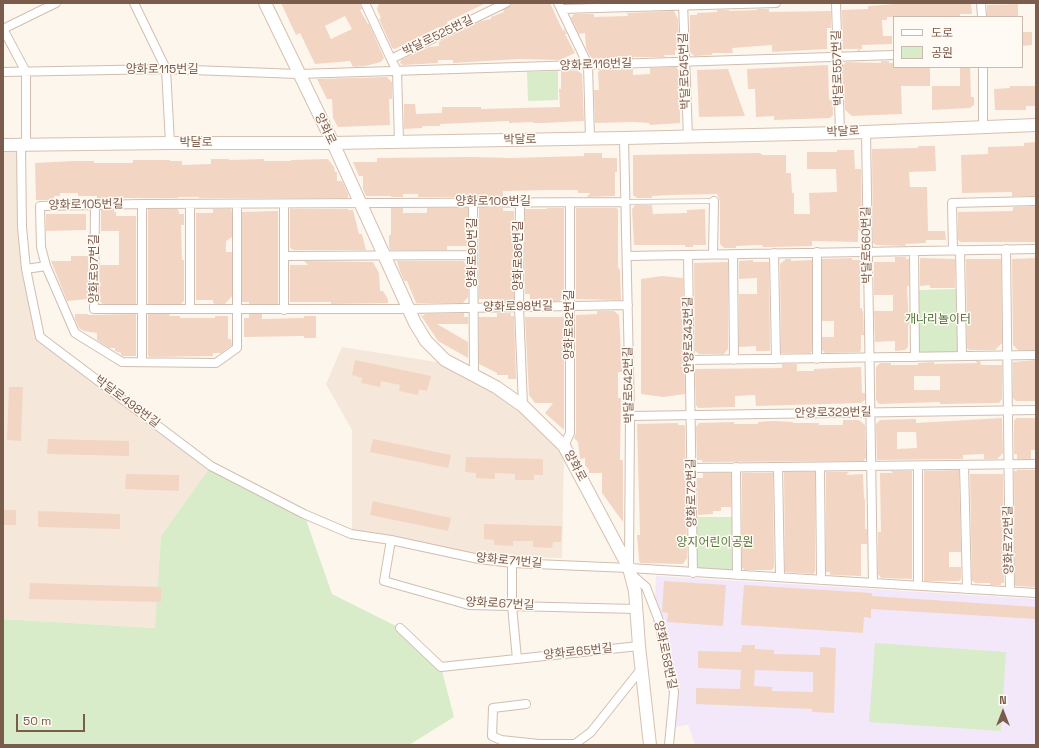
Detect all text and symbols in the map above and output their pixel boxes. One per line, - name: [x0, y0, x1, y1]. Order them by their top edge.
- street label: 박달로525번길: [400, 13, 476, 59]
- legend: [893, 16, 1023, 68]
- text: 도로: [931, 25, 953, 41]
- street label: 박달로557번길: [829, 30, 847, 106]
- street label: 박달로545번길: [676, 32, 694, 110]
- text: 공원: [931, 45, 953, 61]
- street label: 양화로116번길: [559, 57, 633, 73]
- street label: 양화로115번길: [126, 63, 198, 77]
- street label: 양화로: [311, 111, 339, 147]
- street label: 박달로: [826, 124, 860, 140]
- street label: 박달로: [503, 133, 537, 147]
- street label: 박달로: [179, 136, 213, 150]
- street label: 양화로106번길: [455, 195, 531, 209]
- street label: 양화로105번길: [48, 197, 124, 213]
- street label: 박달로560번길: [859, 206, 875, 284]
- street label: 양화로90번길: [466, 218, 480, 288]
- street label: 양화로86번길: [512, 221, 526, 291]
- street label: 양화로97번길: [88, 234, 102, 304]
- street label: 양화로82번길: [563, 290, 577, 360]
- street label: 안양로343번길: [681, 296, 697, 374]
- street label: 양화로98번길: [483, 299, 553, 315]
- park label: 개나리놀이터: [905, 313, 971, 327]
- street label: 박달로542번길: [621, 346, 637, 424]
- street label: 박달로498번길: [92, 373, 162, 431]
- street label: 안양로329번길: [794, 405, 872, 421]
- street label: 양화로: [561, 448, 589, 484]
- street label: 양화로72번길: [684, 458, 700, 528]
- street label: 양화로72번길: [1001, 505, 1017, 575]
- park label: 양지어린이공원: [676, 536, 754, 550]
- street label: 양화로71번길: [475, 551, 543, 571]
- street label: 양화로67번길: [465, 595, 535, 613]
- street label: 양화로58번길: [651, 619, 679, 691]
- street label: 양화로65번길: [543, 641, 613, 663]
- north arrow: [983, 692, 1023, 732]
- text: N: [999, 693, 1007, 707]
- scale bar: [18, 706, 87, 732]
- text: 50 m: [23, 713, 51, 729]

